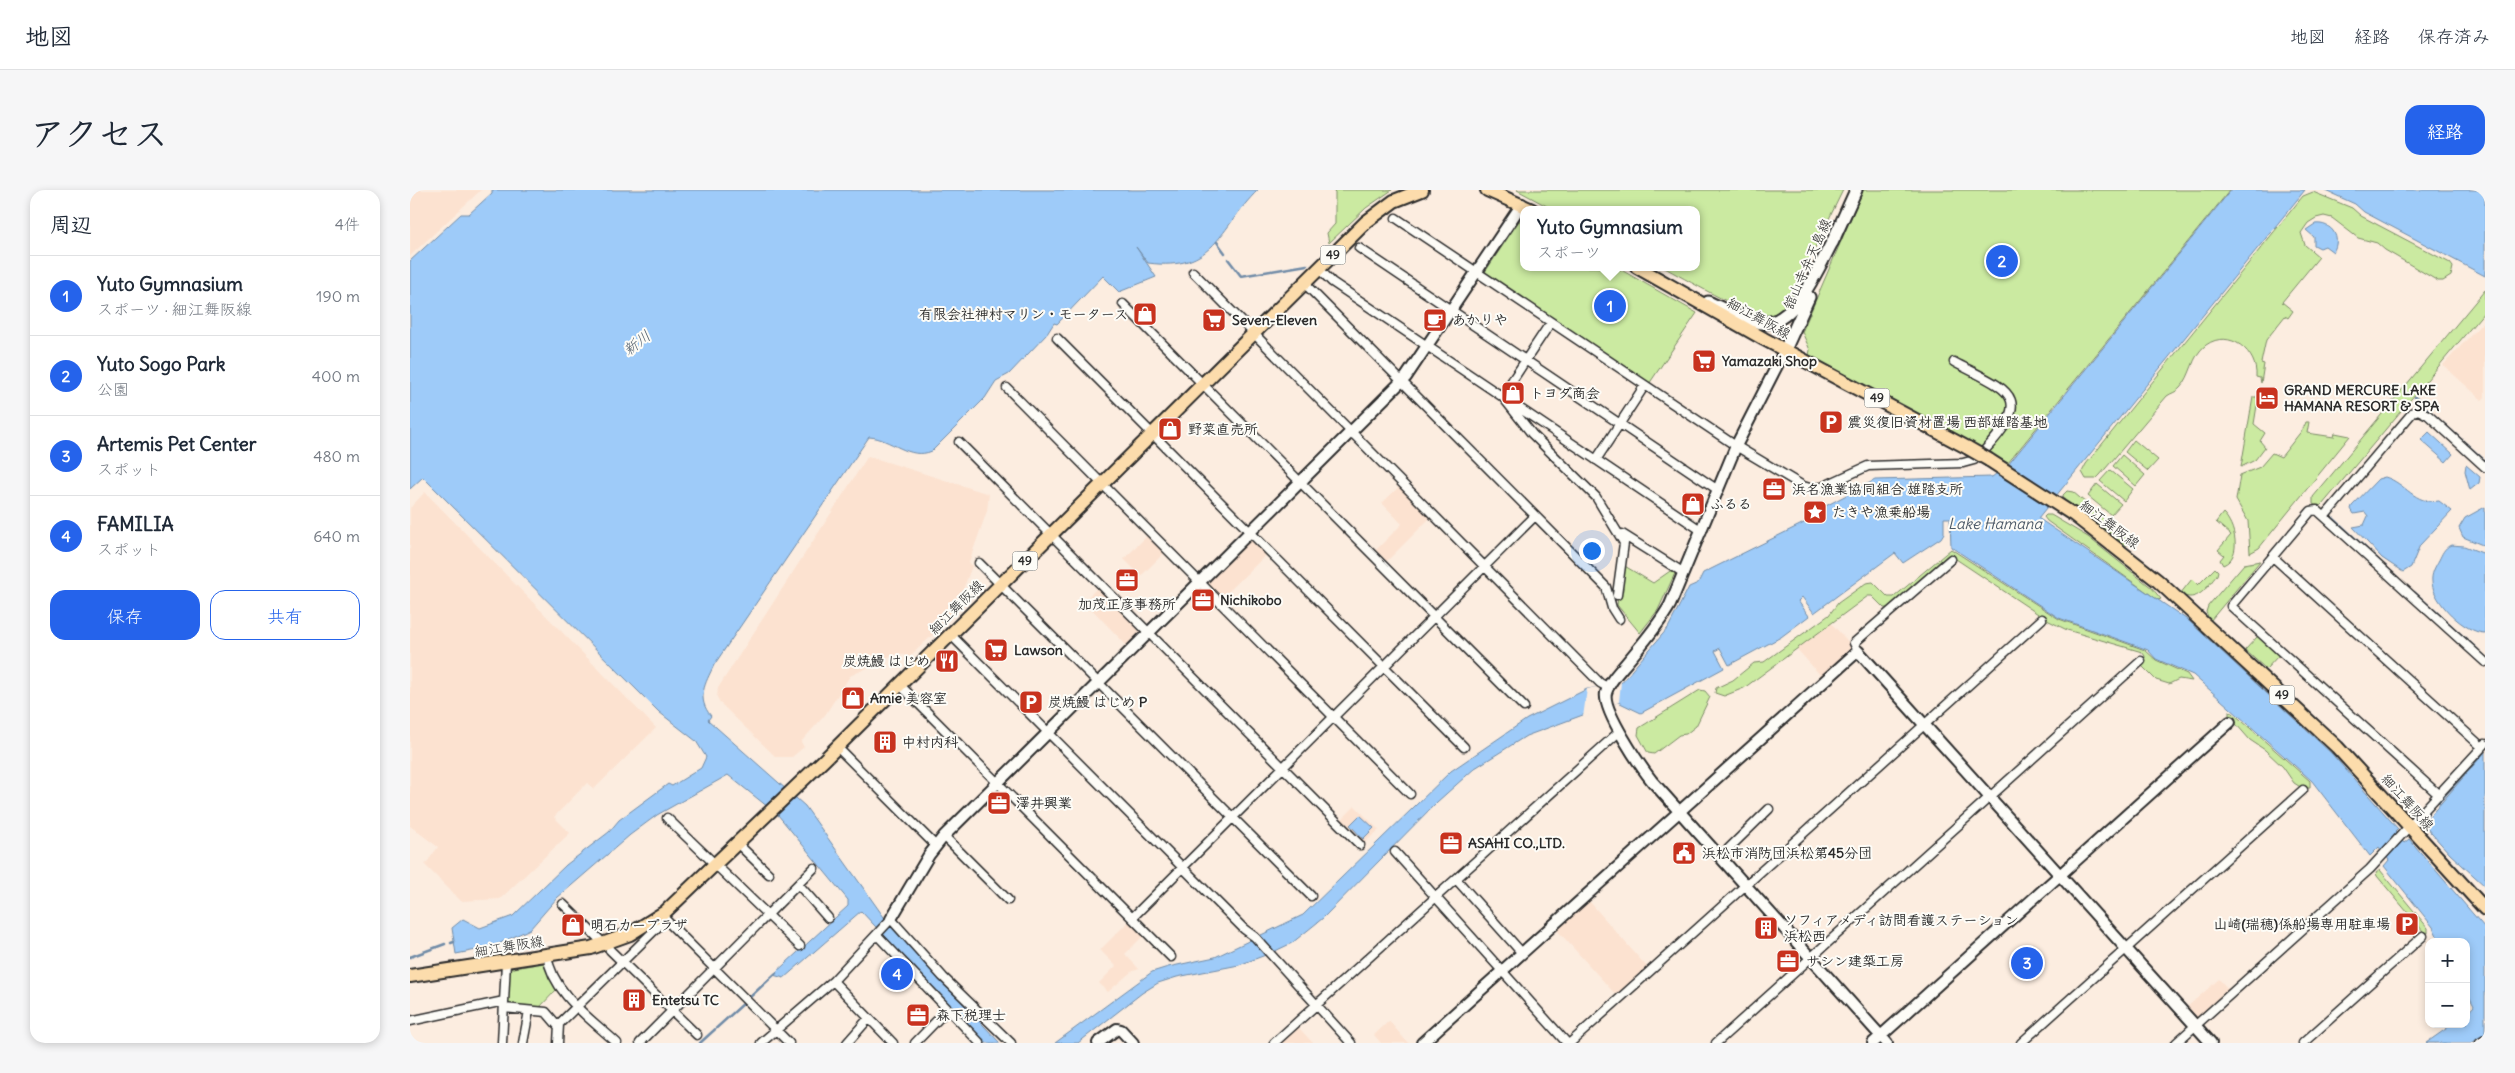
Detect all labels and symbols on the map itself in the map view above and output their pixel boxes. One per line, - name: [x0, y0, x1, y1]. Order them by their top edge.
- street label: 舘山寺弁天島線: [1779, 216, 1835, 312]
- pin: 2: [1986, 242, 2018, 280]
- road number: 49: [1320, 246, 1346, 264]
- pin: 1: [1594, 287, 1626, 325]
- street label: 細江舞阪線: [1724, 293, 1794, 343]
- shop icon: 有限会社神村マリン・モータース: [1132, 301, 1158, 327]
- place label: 有限会社神村マリン・モータース: [919, 305, 1128, 323]
- supermarket icon: Seven-Eleven: [1201, 307, 1227, 333]
- cafe icon: あかりや: [1422, 307, 1448, 333]
- place label: Seven-Eleven: [1232, 311, 1317, 329]
- place label: あかりや: [1452, 311, 1508, 329]
- water label: 新川: [619, 326, 654, 359]
- supermarket icon: Yamazaki Shop: [1691, 348, 1717, 374]
- place label: Yamazaki Shop: [1721, 352, 1817, 370]
- shop icon: トヨダ商会: [1500, 380, 1526, 406]
- place label: GRAND MERCURE LAKE HAMANA RESORT & SPA: [2284, 381, 2439, 415]
- place label: トヨダ商会: [1530, 384, 1600, 402]
- hotel icon: GRAND MERCURE LAKE HAMANA RESORT & SPA: [2254, 385, 2280, 411]
- road number: 49: [1864, 388, 1890, 408]
- parking icon: 震災復旧資材置場 西部雄踏基地: [1818, 409, 1844, 435]
- place label: 震災復旧資材置場 西部雄踏基地: [1848, 413, 2047, 431]
- shop icon: 野菜直売所: [1157, 416, 1183, 442]
- place label: 野菜直売所: [1188, 420, 1258, 438]
- office icon: 浜名漁業協同組合 雄踏支所: [1761, 476, 1787, 502]
- place label: 浜名漁業協同組合 雄踏支所: [1792, 480, 1963, 498]
- shop icon: ふるる: [1680, 491, 1706, 517]
- place label: ふるる: [1710, 495, 1752, 513]
- street label: 細江舞阪線: [2077, 496, 2143, 552]
- place icon: たきや漁乗船場: [1802, 499, 1828, 525]
- place label: たきや漁乗船場: [1832, 503, 1930, 521]
- water label: Lake Hamana: [1948, 514, 2043, 533]
- your location: [1579, 538, 1605, 564]
- road number: 49: [1012, 552, 1038, 571]
- office icon: 加茂正彦事務所: [1114, 567, 1140, 593]
- street label: 細江舞阪線: [925, 576, 987, 638]
- office icon: Nichikobo: [1190, 587, 1216, 613]
- place label: Nichikobo: [1220, 591, 1282, 609]
- place label: 加茂正彦事務所: [1078, 595, 1176, 613]
- supermarket icon: Lawson: [983, 637, 1009, 663]
- place label: Lawson: [1014, 641, 1063, 659]
- restaurant icon: 炭焼鰻 はじめ: [934, 648, 960, 674]
- place label: 炭焼鰻 はじめ: [843, 652, 930, 670]
- shop icon: Amie 美容室: [840, 685, 866, 711]
- road number: 49: [2270, 686, 2294, 704]
- place label: Amie 美容室: [870, 689, 947, 707]
- parking icon: 炭焼鰻 はじめ P: [1018, 689, 1044, 715]
- place label: 炭焼鰻 はじめ P: [1048, 693, 1148, 711]
- building icon: 中村内科: [872, 729, 898, 755]
- place label: 中村内科: [902, 733, 959, 751]
- street label: 細江舞阪線: [2378, 770, 2438, 834]
- office icon: 澤井興業: [986, 790, 1012, 816]
- place label: 澤井興業: [1016, 794, 1072, 812]
- office icon: ASAHI CO.,LTD.: [1438, 830, 1464, 856]
- place label: ASAHI CO.,LTD.: [1468, 834, 1565, 852]
- public building icon: 浜松市消防団浜松第45分団: [1671, 840, 1697, 866]
- place label: 浜松市消防団浜松第45分団: [1702, 844, 1872, 862]
- place label: ソフィアメディ訪問看護ステーション 浜松西: [1784, 911, 2019, 945]
- parking icon: 山崎(瑞穂)係船場専用駐車場: [2394, 911, 2420, 937]
- shop icon: 明石カープラザ: [560, 912, 586, 938]
- building icon: ソフィアメディ訪問看護ステーション 浜松西: [1753, 915, 1779, 941]
- place label: 山崎(瑞穂)係船場専用駐車場: [2214, 915, 2390, 933]
- place label: 明石カープラザ: [590, 916, 687, 934]
- street label: 細江舞阪線: [473, 932, 545, 960]
- pin: 3: [2011, 944, 2043, 982]
- office icon: サシン建築工房: [1775, 948, 1801, 974]
- place label: サシン建築工房: [1806, 952, 1904, 970]
- pin: 4: [881, 955, 913, 993]
- building icon: Entetsu TC: [621, 987, 647, 1013]
- place label: Entetsu TC: [652, 991, 719, 1009]
- office icon: 森下税理士: [905, 1002, 931, 1028]
- place label: 森下税理士: [936, 1006, 1006, 1024]

